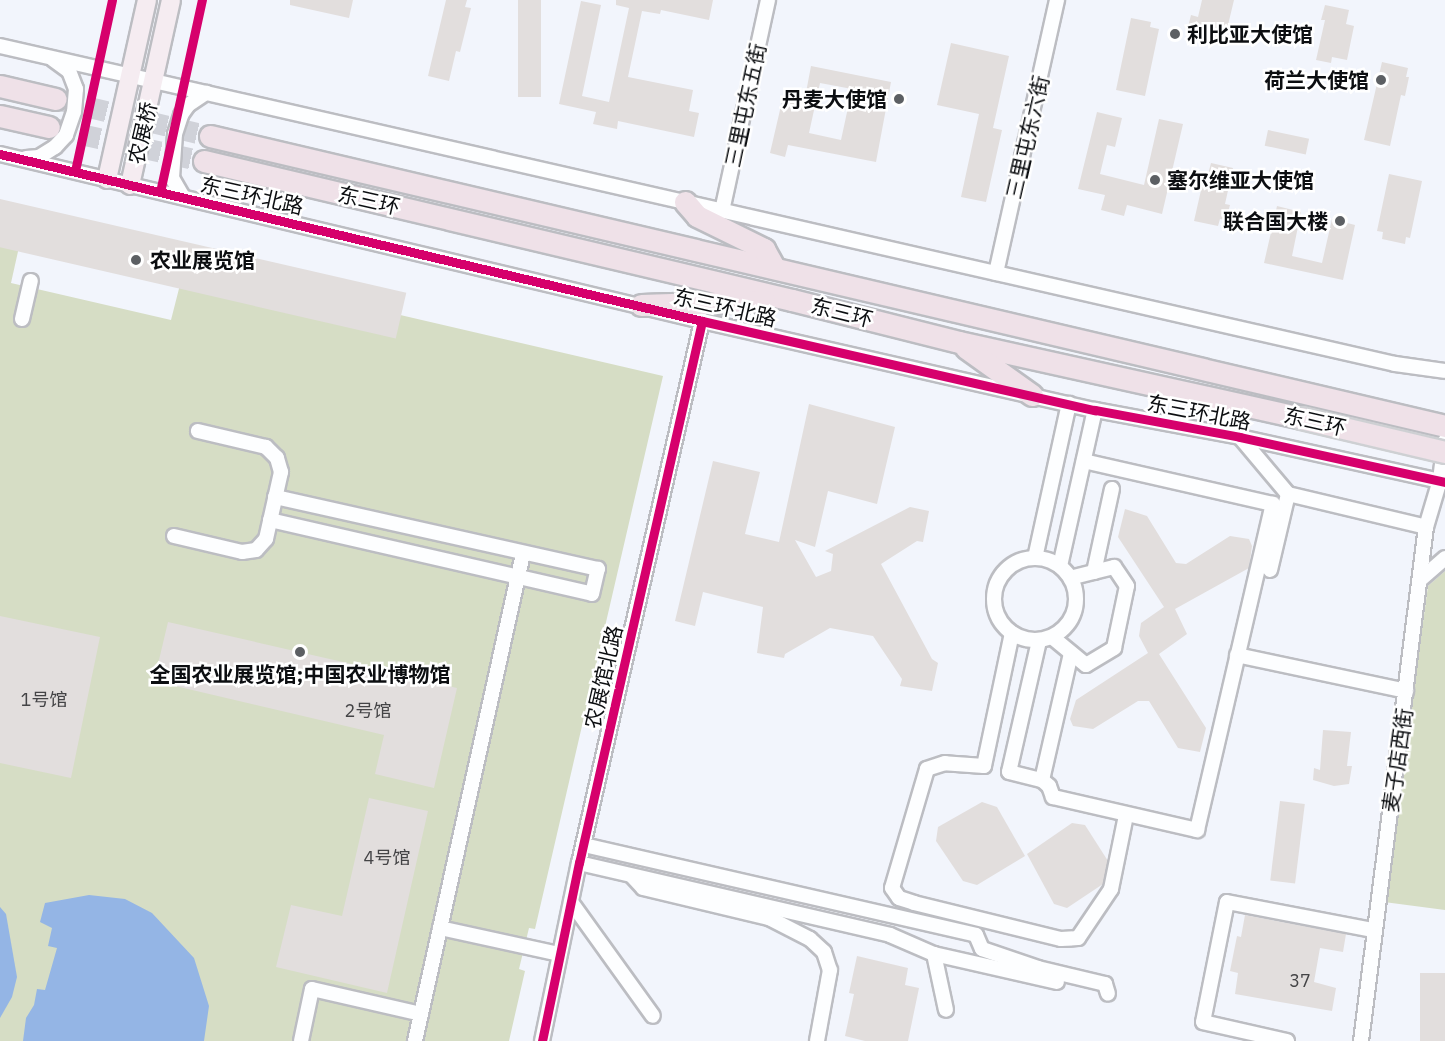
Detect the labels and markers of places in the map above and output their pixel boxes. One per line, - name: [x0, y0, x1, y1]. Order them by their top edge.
- place label: 利比亚大使馆: [1187, 21, 1313, 47]
- marker: 利比亚大使馆: [1168, 27, 1182, 41]
- place label: 荷兰大使馆: [1264, 67, 1369, 93]
- marker: 荷兰大使馆: [1374, 73, 1388, 87]
- place label: 丹麦大使馆: [782, 86, 887, 112]
- marker: 丹麦大使馆: [892, 92, 906, 106]
- place label: 塞尔维亚大使馆: [1167, 167, 1314, 193]
- marker: 塞尔维亚大使馆: [1148, 173, 1162, 187]
- place label: 联合国大楼: [1223, 208, 1328, 234]
- marker: 联合国大楼: [1333, 214, 1347, 228]
- place label: 农业展览馆: [150, 247, 255, 273]
- marker: 农业展览馆: [127, 251, 145, 269]
- marker: 全国农业展览馆;中国农业博物馆: [293, 645, 307, 659]
- place label: 全国农业展览馆;中国农业博物馆: [150, 661, 450, 687]

